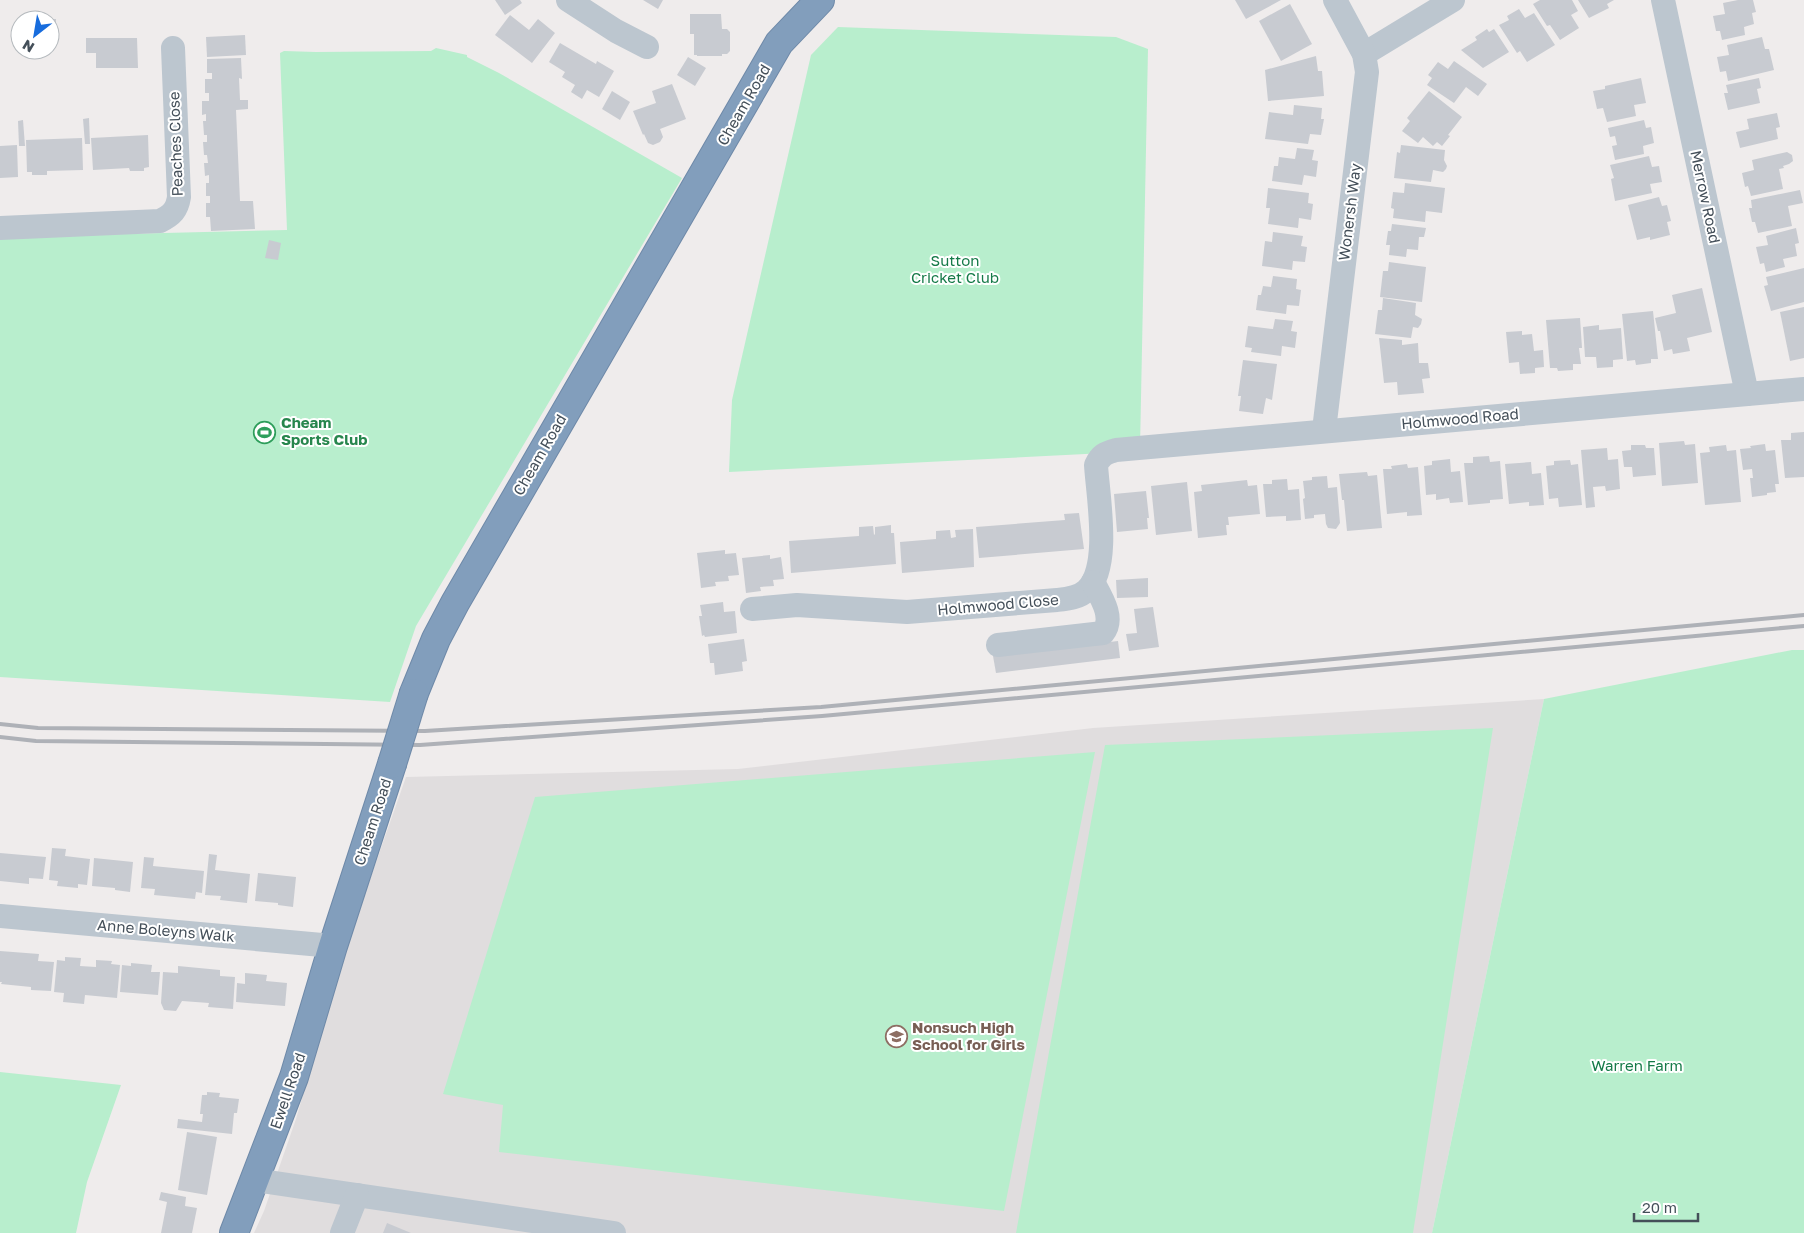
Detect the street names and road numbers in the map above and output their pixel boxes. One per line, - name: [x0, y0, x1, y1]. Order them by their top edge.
- street label: Cheam Road: [713, 61, 774, 148]
- street label: Peaches Close: [164, 91, 186, 197]
- street label: Merrow Road: [1687, 149, 1725, 245]
- street label: Wonersh Way: [1334, 162, 1364, 262]
- street label: Holmwood Road: [1400, 404, 1520, 432]
- street label: Cheam Road: [509, 411, 570, 498]
- street label: Holmwood Close: [936, 590, 1060, 618]
- street label: Cheam Road: [350, 776, 395, 867]
- street label: Anne Boleyns Walk: [97, 915, 236, 945]
- street label: Ewell Road: [266, 1050, 309, 1131]

